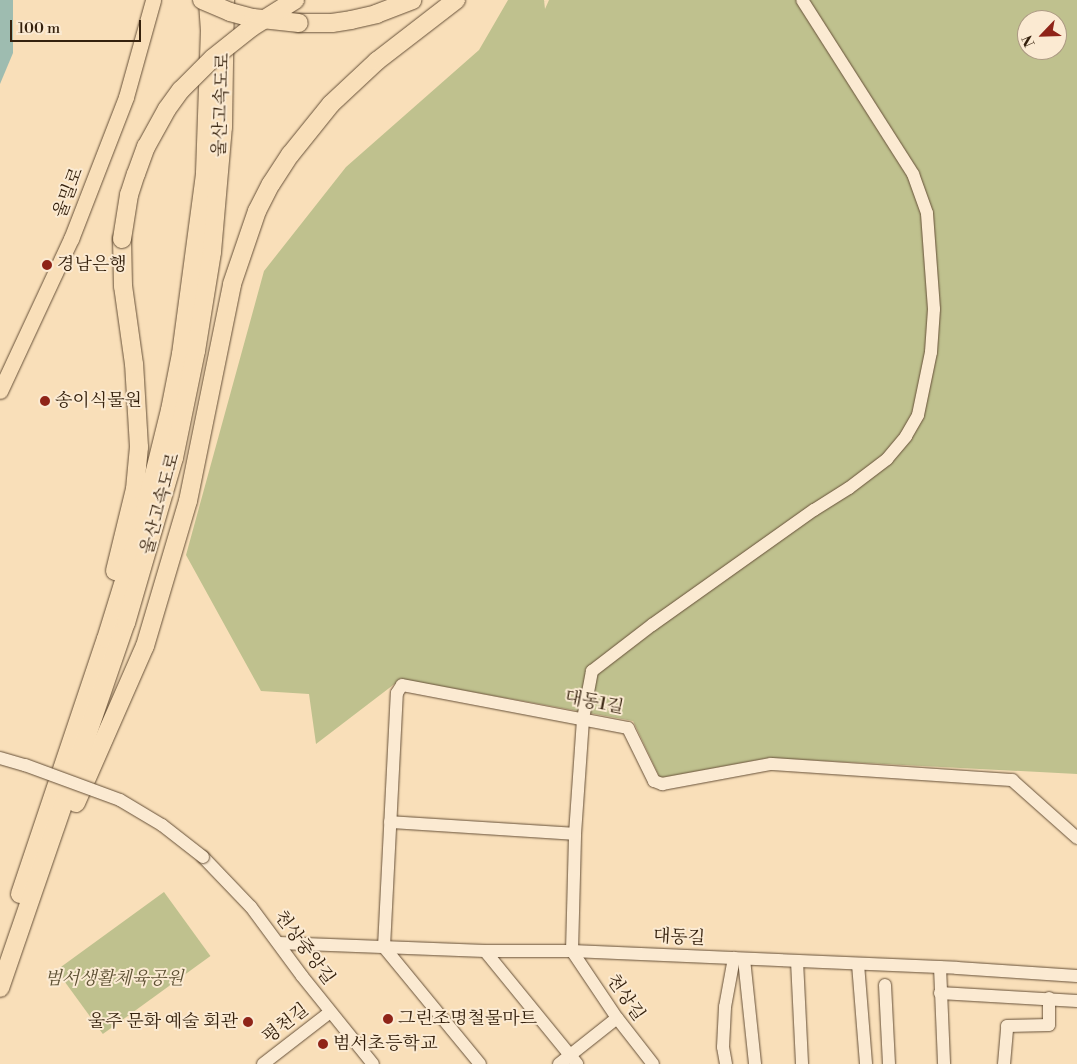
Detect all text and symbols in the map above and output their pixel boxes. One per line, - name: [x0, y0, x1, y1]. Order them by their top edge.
- scale bar: [12, 10, 144, 42]
- north arrow: [1017, 10, 1067, 60]
- text: 100 m: [18, 19, 60, 38]
- text: N: [1019, 32, 1040, 49]
- street label: 울산고속도로: [209, 52, 235, 158]
- street label: 울밀로: [50, 165, 88, 221]
- place label: 경남은행: [57, 254, 127, 276]
- marker: 경남은행: [41, 259, 53, 271]
- place label: 송이식물원: [55, 390, 142, 412]
- marker: 송이식물원: [39, 395, 51, 407]
- street label: 울산고속도로: [137, 451, 185, 557]
- street label: 대동1길: [563, 687, 625, 719]
- street label: 천상중앙길: [269, 907, 339, 989]
- street label: 대동길: [652, 926, 706, 950]
- park label: 범서생활체육공원: [44, 968, 184, 990]
- street label: 천상길: [601, 970, 649, 1026]
- street label: 평천길: [259, 999, 313, 1049]
- place label: 그린조명철물마트: [398, 1008, 537, 1030]
- place label: 울주 문화 예술 회관: [88, 1011, 238, 1033]
- marker: 그린조명철물마트: [382, 1013, 394, 1025]
- marker: 울주 문화 예술 회관: [242, 1016, 254, 1028]
- place label: 범서초등학교: [333, 1033, 437, 1055]
- marker: 범서초등학교: [317, 1038, 329, 1050]

